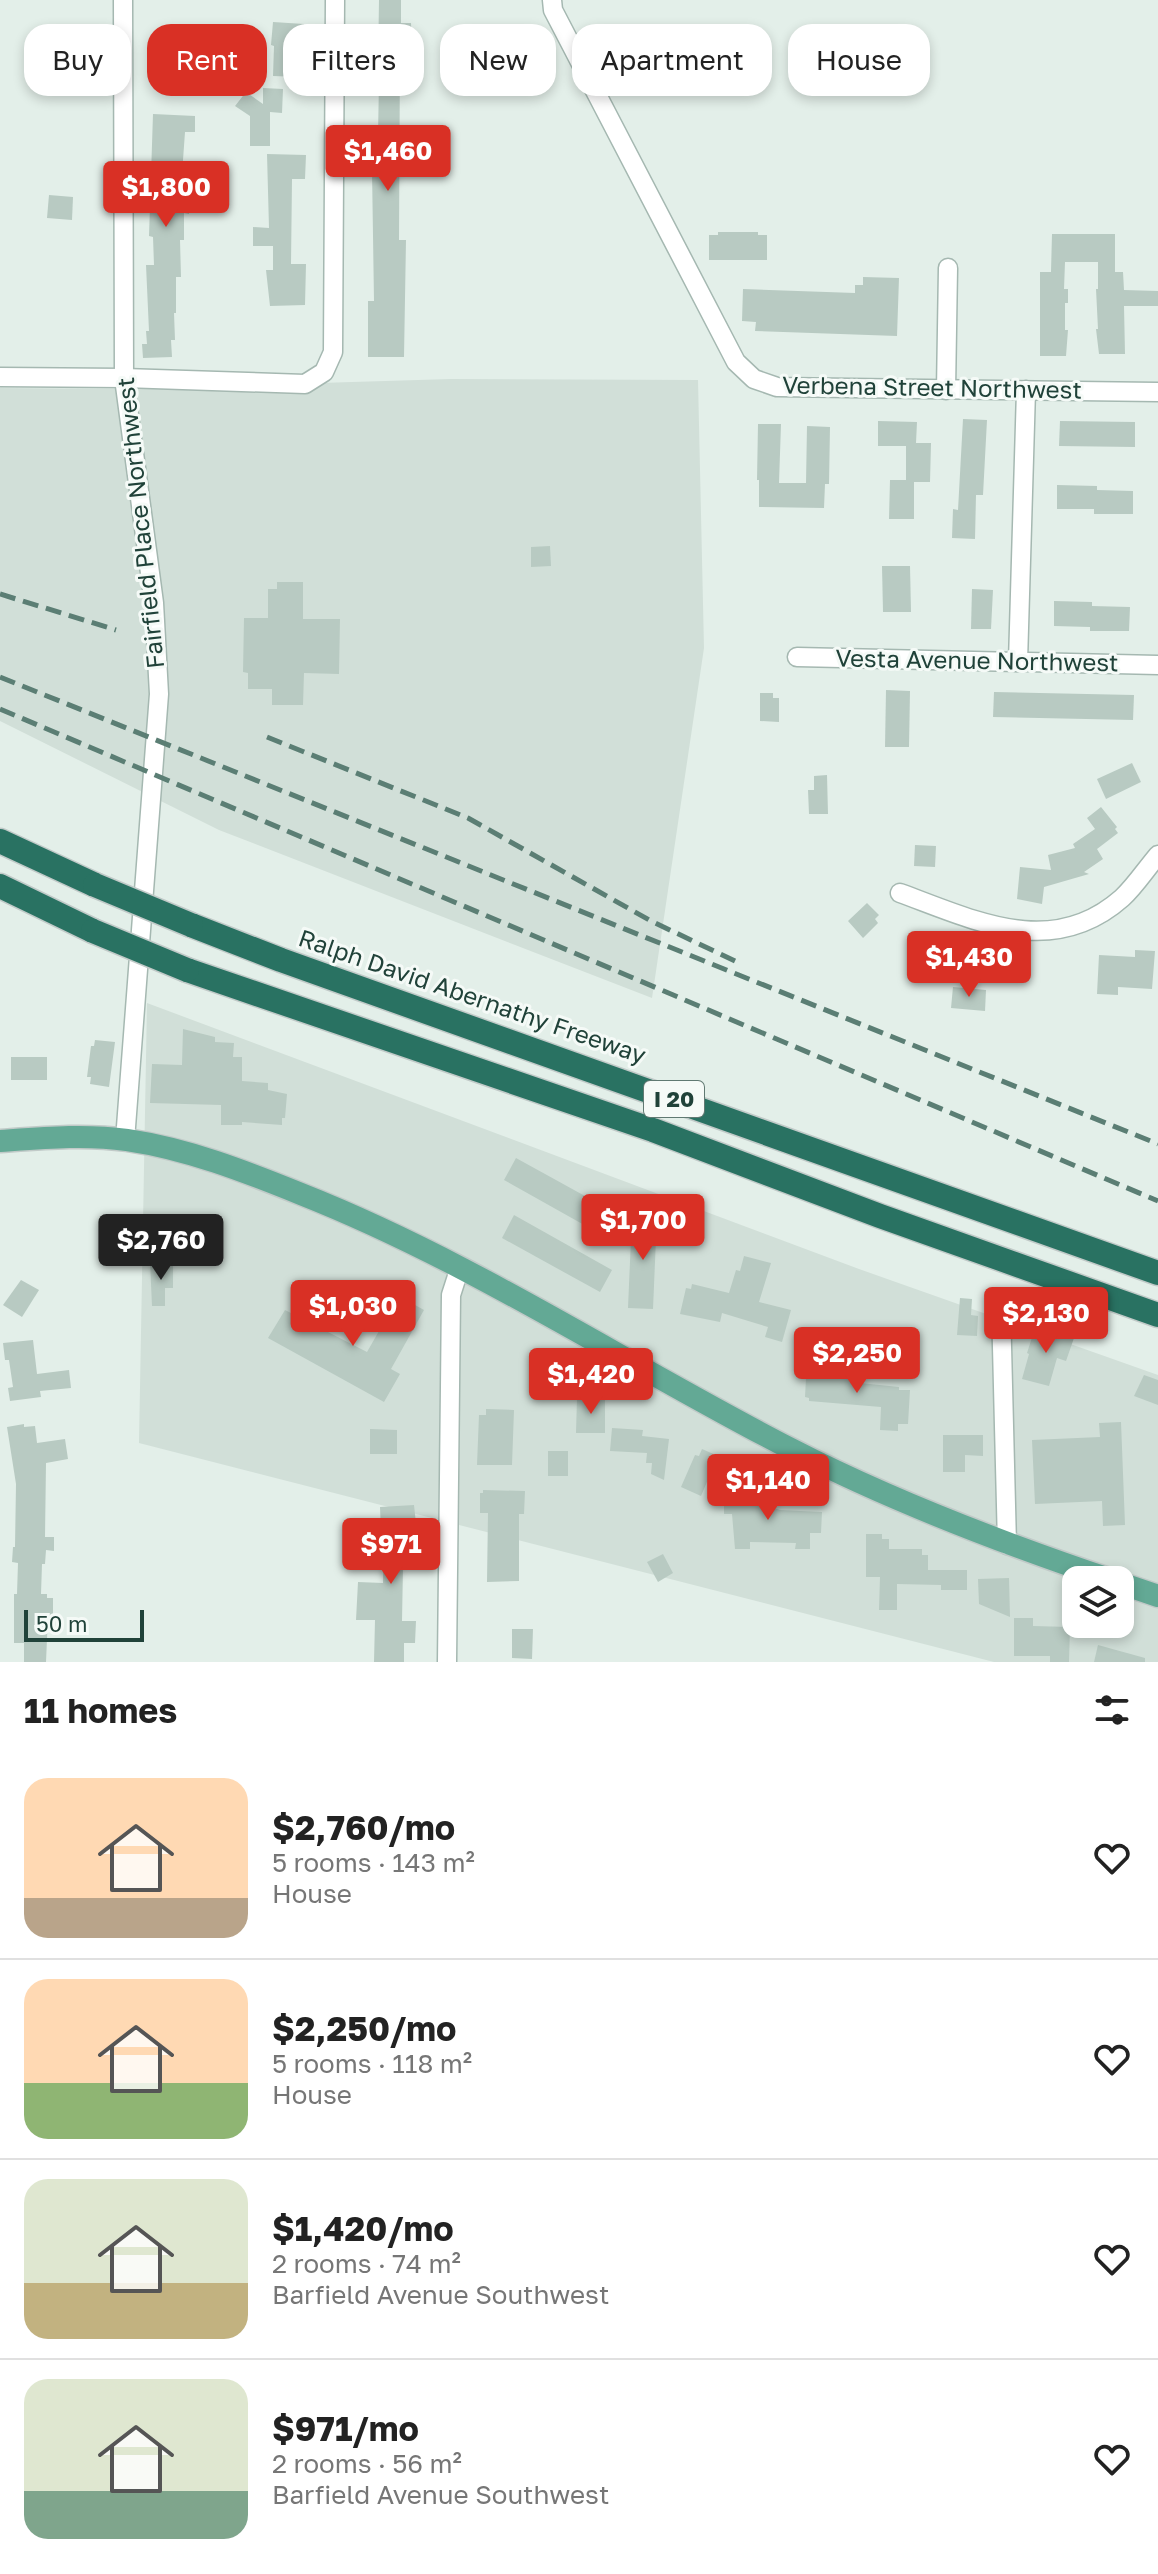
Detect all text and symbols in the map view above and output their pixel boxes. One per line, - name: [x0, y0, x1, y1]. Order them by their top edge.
- chip: Buy: [24, 24, 131, 96]
- chip: Rent: [147, 24, 267, 96]
- chip: Filters: [283, 24, 424, 96]
- chip: New: [440, 24, 556, 96]
- chip: Apartment: [572, 24, 772, 96]
- chip: House: [788, 24, 930, 96]
- pin: $1,460: [323, 125, 453, 193]
- text: $1,460: [344, 135, 432, 166]
- pin: $1,800: [101, 161, 231, 229]
- text: $1,800: [121, 171, 211, 202]
- street label: Verbena Street Northwest: [782, 369, 1082, 404]
- street label: Fairfield Place Northwest: [110, 376, 169, 670]
- street label: Vesta Avenue Northwest: [835, 643, 1119, 676]
- street label: Ralph David Abernathy Freeway: [295, 922, 650, 1069]
- pin: $1,430: [904, 931, 1034, 999]
- text: $1,430: [925, 941, 1013, 972]
- road number: I 20: [644, 1081, 704, 1117]
- pin: $1,700: [578, 1194, 708, 1262]
- text: $1,700: [599, 1204, 687, 1235]
- pin: $2,760: [96, 1214, 226, 1282]
- text: $2,760: [116, 1224, 206, 1255]
- pin: $1,030: [288, 1280, 418, 1348]
- pin: $2,130: [981, 1287, 1111, 1355]
- text: $1,030: [309, 1290, 397, 1321]
- text: $2,130: [1002, 1297, 1090, 1328]
- pin: $2,250: [792, 1327, 922, 1395]
- text: $2,250: [812, 1337, 902, 1368]
- pin: $1,420: [526, 1348, 656, 1416]
- text: $1,420: [547, 1358, 635, 1389]
- pin: $1,140: [703, 1454, 833, 1522]
- text: $1,140: [725, 1464, 811, 1495]
- pin: $971: [344, 1518, 438, 1586]
- text: $971: [360, 1528, 422, 1559]
- map controls: [1062, 1566, 1134, 1638]
- button: layers: [1062, 1566, 1134, 1638]
- scale bar: [24, 1606, 144, 1642]
- text: 50 m: [36, 1610, 87, 1637]
- icon: filters: [1090, 1688, 1134, 1732]
- text: 11 homes: [24, 1690, 177, 1730]
- text: $2,760/mo: [272, 1807, 455, 1847]
- icon: home: [88, 1810, 184, 1906]
- icon: heart: [1090, 1836, 1134, 1880]
- text: 5 rooms · 143 m²: [272, 1847, 475, 1878]
- text: House: [272, 1878, 352, 1909]
- text: $2,250/mo: [272, 2008, 456, 2048]
- icon: home: [88, 2011, 184, 2107]
- icon: heart: [1090, 2037, 1134, 2081]
- text: 5 rooms · 118 m²: [272, 2048, 472, 2079]
- text: House: [272, 2079, 352, 2110]
- text: $1,420/mo: [272, 2208, 454, 2248]
- icon: home: [88, 2211, 184, 2307]
- icon: heart: [1090, 2237, 1134, 2281]
- text: 2 rooms · 74 m²: [272, 2248, 461, 2279]
- text: Barfield Avenue Southwest: [272, 2279, 609, 2310]
- text: $971/mo: [272, 2408, 419, 2448]
- icon: home: [88, 2411, 184, 2507]
- icon: heart: [1090, 2437, 1134, 2481]
- text: 2 rooms · 56 m²: [272, 2448, 462, 2479]
- text: Barfield Avenue Southwest: [272, 2479, 609, 2510]

